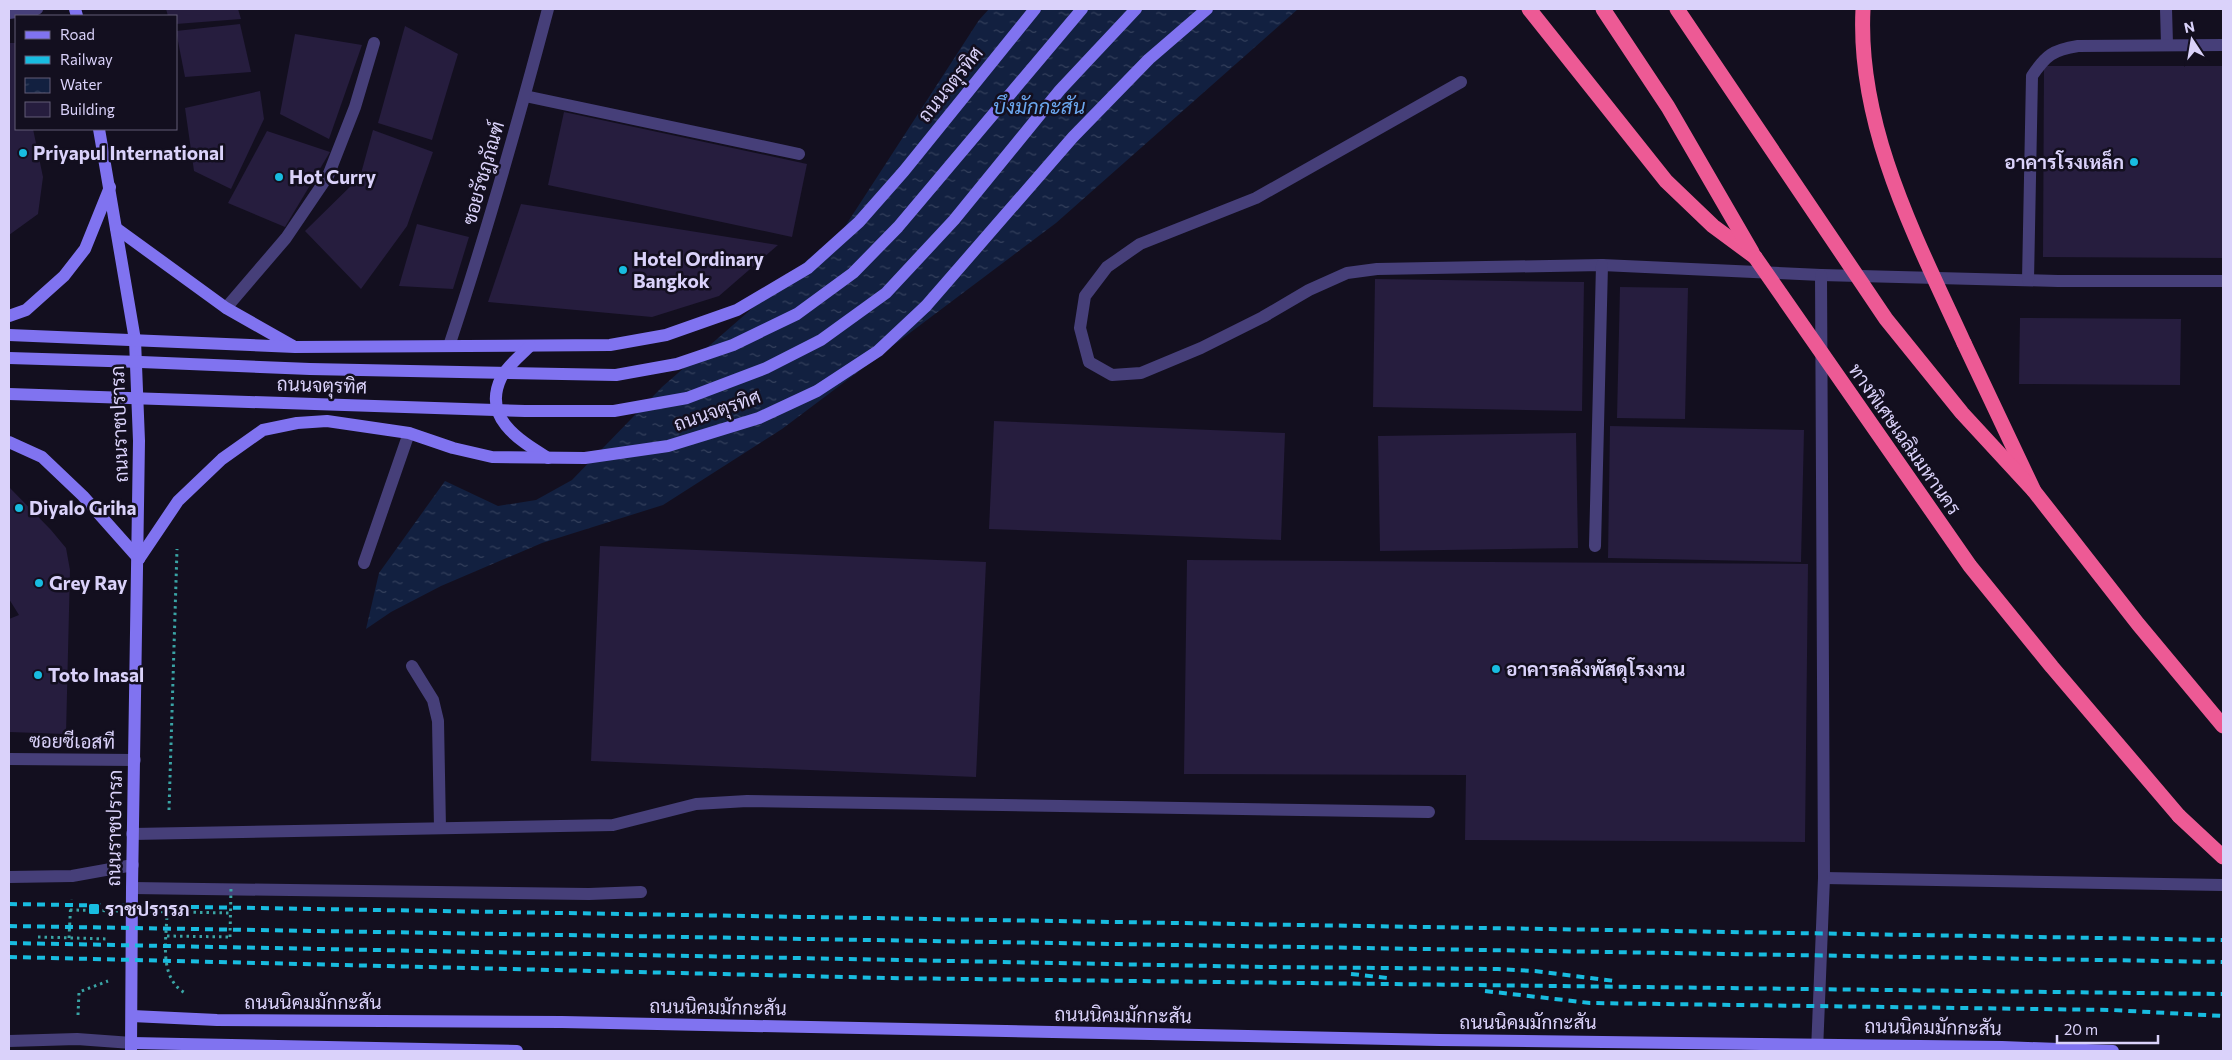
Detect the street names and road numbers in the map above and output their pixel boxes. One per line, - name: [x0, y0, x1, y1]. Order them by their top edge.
- street label: ถนนจตุรทิศ: [912, 41, 989, 127]
- street label: ซอยรัชฎภัณฑ์: [457, 118, 510, 228]
- street label: ทางพิเศษเฉลิมมหานคร: [1845, 359, 1966, 519]
- street label: ถนนราชปรารภ: [105, 365, 132, 483]
- street label: ถนนจตุรทิศ: [276, 371, 368, 400]
- street label: ถนนจตุรทิศ: [670, 384, 764, 437]
- street label: ซอยซีเอสที: [29, 728, 115, 753]
- street label: ถนนราชปรารภ: [101, 769, 126, 887]
- street label: ถนนนิคมมักกะสัน: [244, 990, 382, 1013]
- street label: ถนนนิคมมักกะสัน: [649, 994, 787, 1019]
- street label: ถนนนิคมมักกะสัน: [1054, 1002, 1192, 1027]
- street label: ถนนนิคมมักกะสัน: [1459, 1010, 1597, 1033]
- street label: ถนนนิคมมักกะสัน: [1864, 1014, 2002, 1039]

